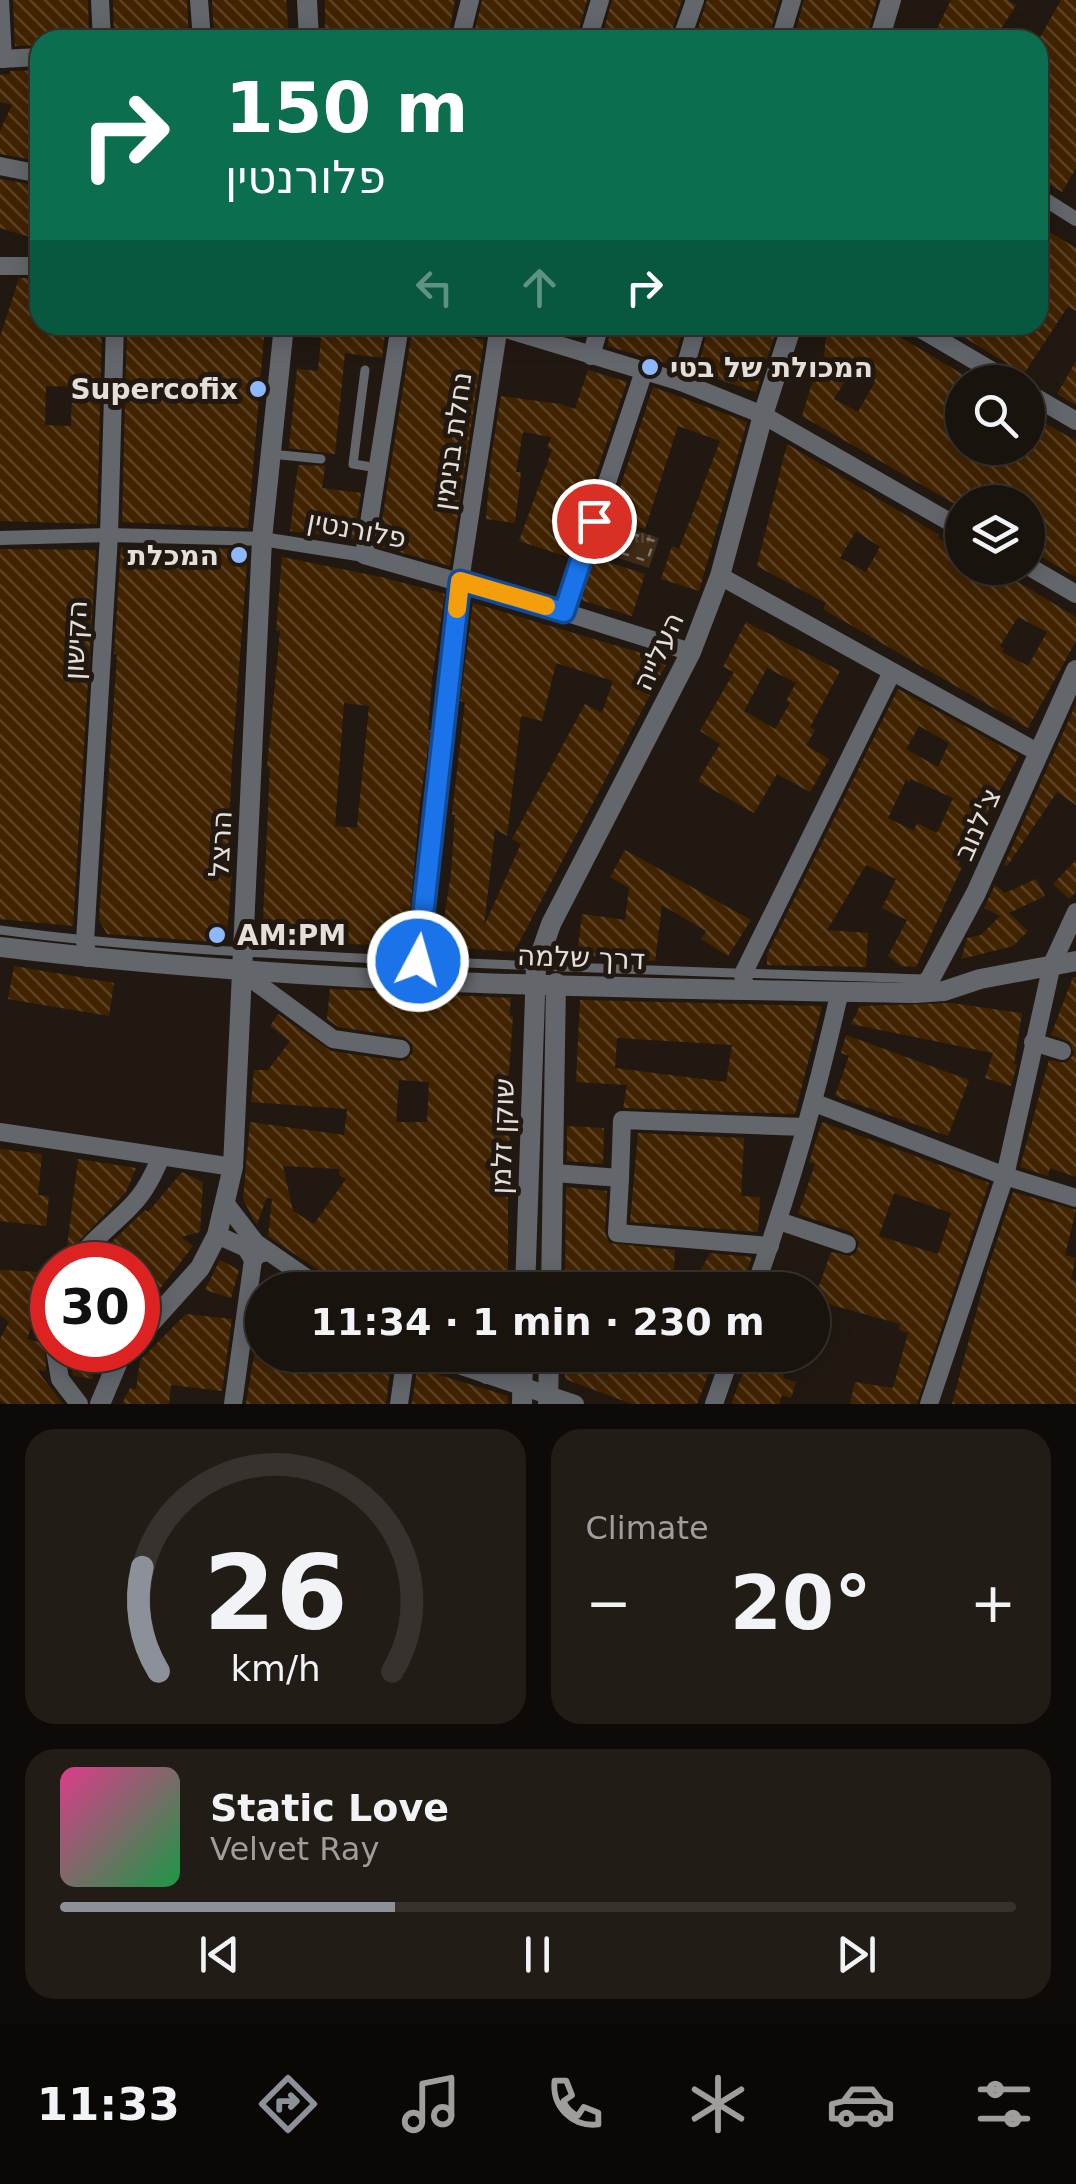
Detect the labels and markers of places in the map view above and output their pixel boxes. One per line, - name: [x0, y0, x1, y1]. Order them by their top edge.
- place label: המכולת של בטי: [670, 351, 873, 384]
- marker: המכולת של בטי: [639, 356, 661, 378]
- place label: Supercofix: [70, 373, 238, 406]
- marker: Supercofix: [247, 378, 269, 400]
- pin: [552, 479, 637, 564]
- place label: המכלת: [128, 539, 219, 572]
- marker: המכלת: [228, 544, 250, 566]
- place label: AM:PM: [237, 919, 346, 952]
- marker: AM:PM: [206, 924, 228, 946]

